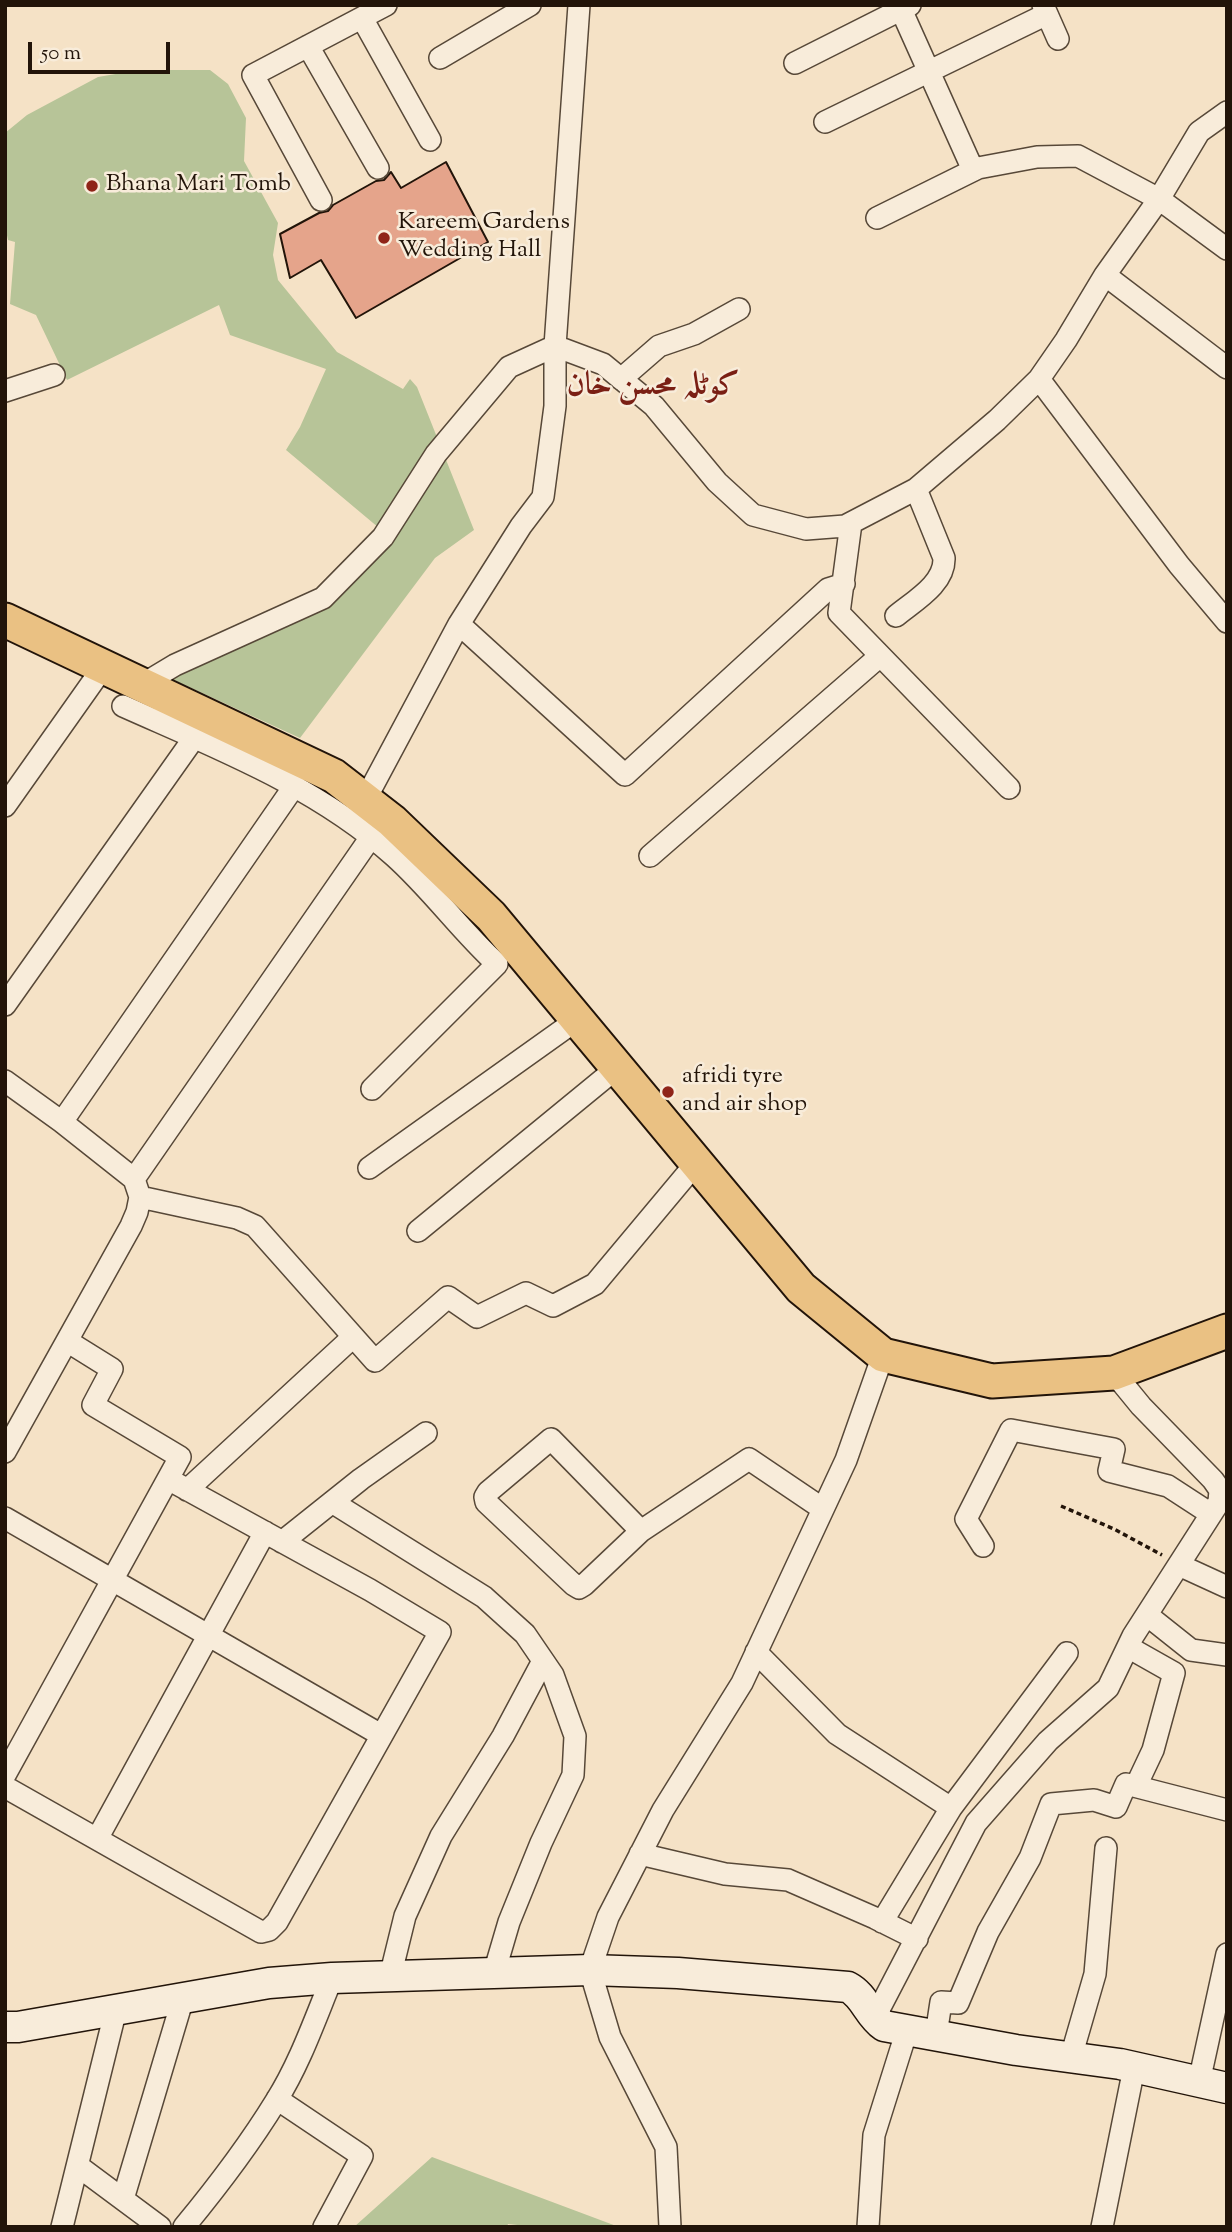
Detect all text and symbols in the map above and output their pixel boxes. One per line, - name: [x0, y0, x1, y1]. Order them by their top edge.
- scale bar: [32, 28, 173, 72]
- text: 50 m: [41, 39, 81, 69]
- place label: Bhana Mari Tomb: [106, 172, 291, 200]
- marker: Bhana Mari Tomb: [84, 178, 100, 194]
- place label: Kareem Gardens Wedding Hall: [398, 210, 570, 266]
- marker: Kareem Gardens Wedding Hall: [376, 230, 392, 246]
- district label: کوٹلہ محسن خان: [567, 370, 739, 408]
- place label: afridi tyre and air shop: [682, 1064, 807, 1120]
- marker: afridi tyre and air shop: [660, 1084, 676, 1100]

